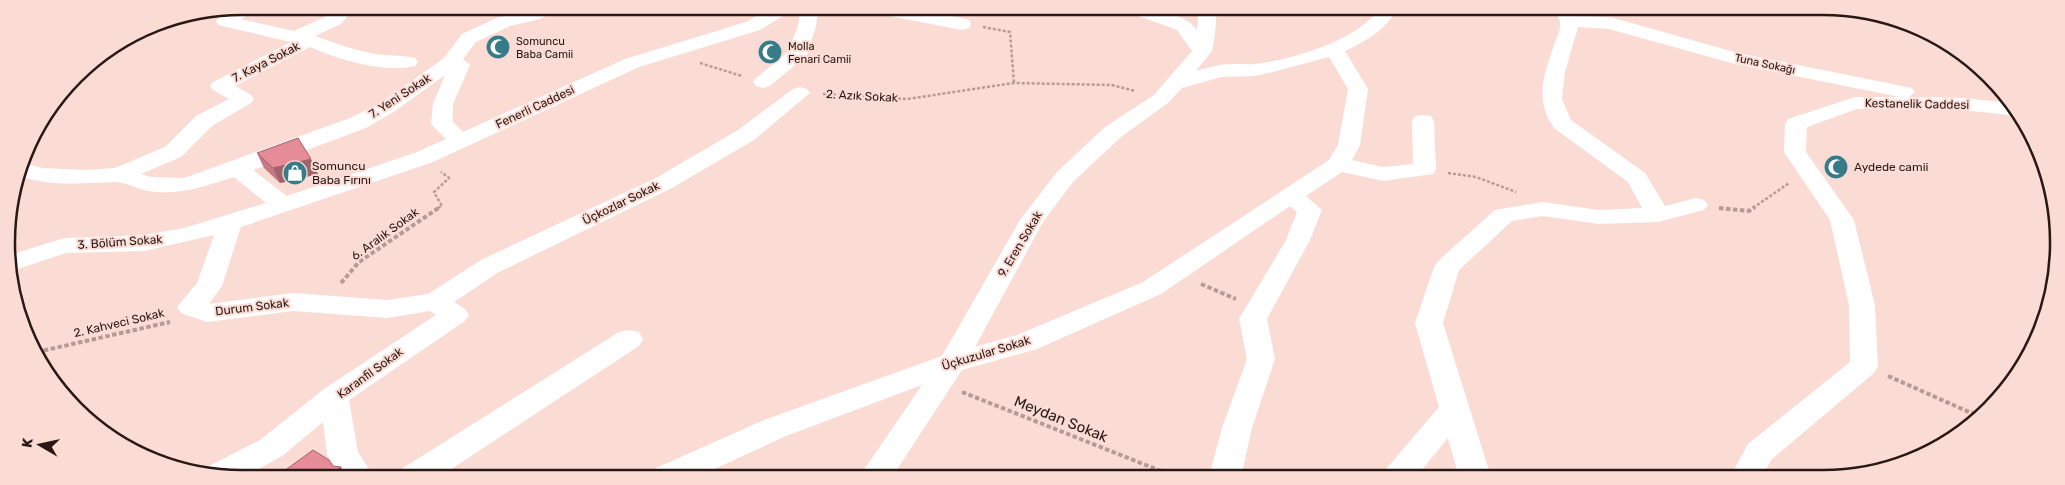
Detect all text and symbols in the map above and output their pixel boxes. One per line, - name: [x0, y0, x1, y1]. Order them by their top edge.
- mosque icon: Somuncu Baba Camii: [485, 34, 511, 60]
- place label: Somuncu Baba Camii: [516, 35, 573, 61]
- street label: 7. Kaya Sokak: [230, 39, 303, 85]
- mosque icon: Molla Fenari Camii: [757, 39, 783, 65]
- place label: Molla Fenari Camii: [788, 40, 851, 66]
- street label: Tuna Sokağı: [1734, 51, 1796, 77]
- street label: 7. Yeni Sokak: [366, 70, 434, 121]
- street label: Fenerli Caddesi: [493, 83, 577, 131]
- street label: 2. Azık Sokak: [826, 87, 899, 105]
- street label: Kestanelik Caddesi: [1865, 96, 1969, 112]
- mosque icon: Aydede camii: [1823, 154, 1849, 180]
- place label: Somuncu Baba Fırını: [312, 159, 371, 187]
- shop icon: Somuncu Baba Fırını: [282, 160, 308, 186]
- place label: Aydede camii: [1854, 160, 1929, 174]
- street label: Üçkozlar Sokak: [580, 178, 662, 228]
- street label: 6. Aralık Sokak: [348, 204, 422, 263]
- street label: 9. Eren Sokak: [995, 208, 1046, 279]
- street label: 3. Bölüm Sokak: [77, 232, 164, 252]
- street label: Durum Sokak: [214, 295, 290, 318]
- street label: 2. Kahveci Sokak: [72, 306, 167, 340]
- street label: Üçkuzular Sokak: [940, 333, 1033, 373]
- street label: Karanfil Sokak: [334, 344, 406, 401]
- street label: Meydan Sokak: [1011, 392, 1111, 446]
- north arrow: [15, 420, 65, 470]
- text: K: [19, 436, 37, 449]

